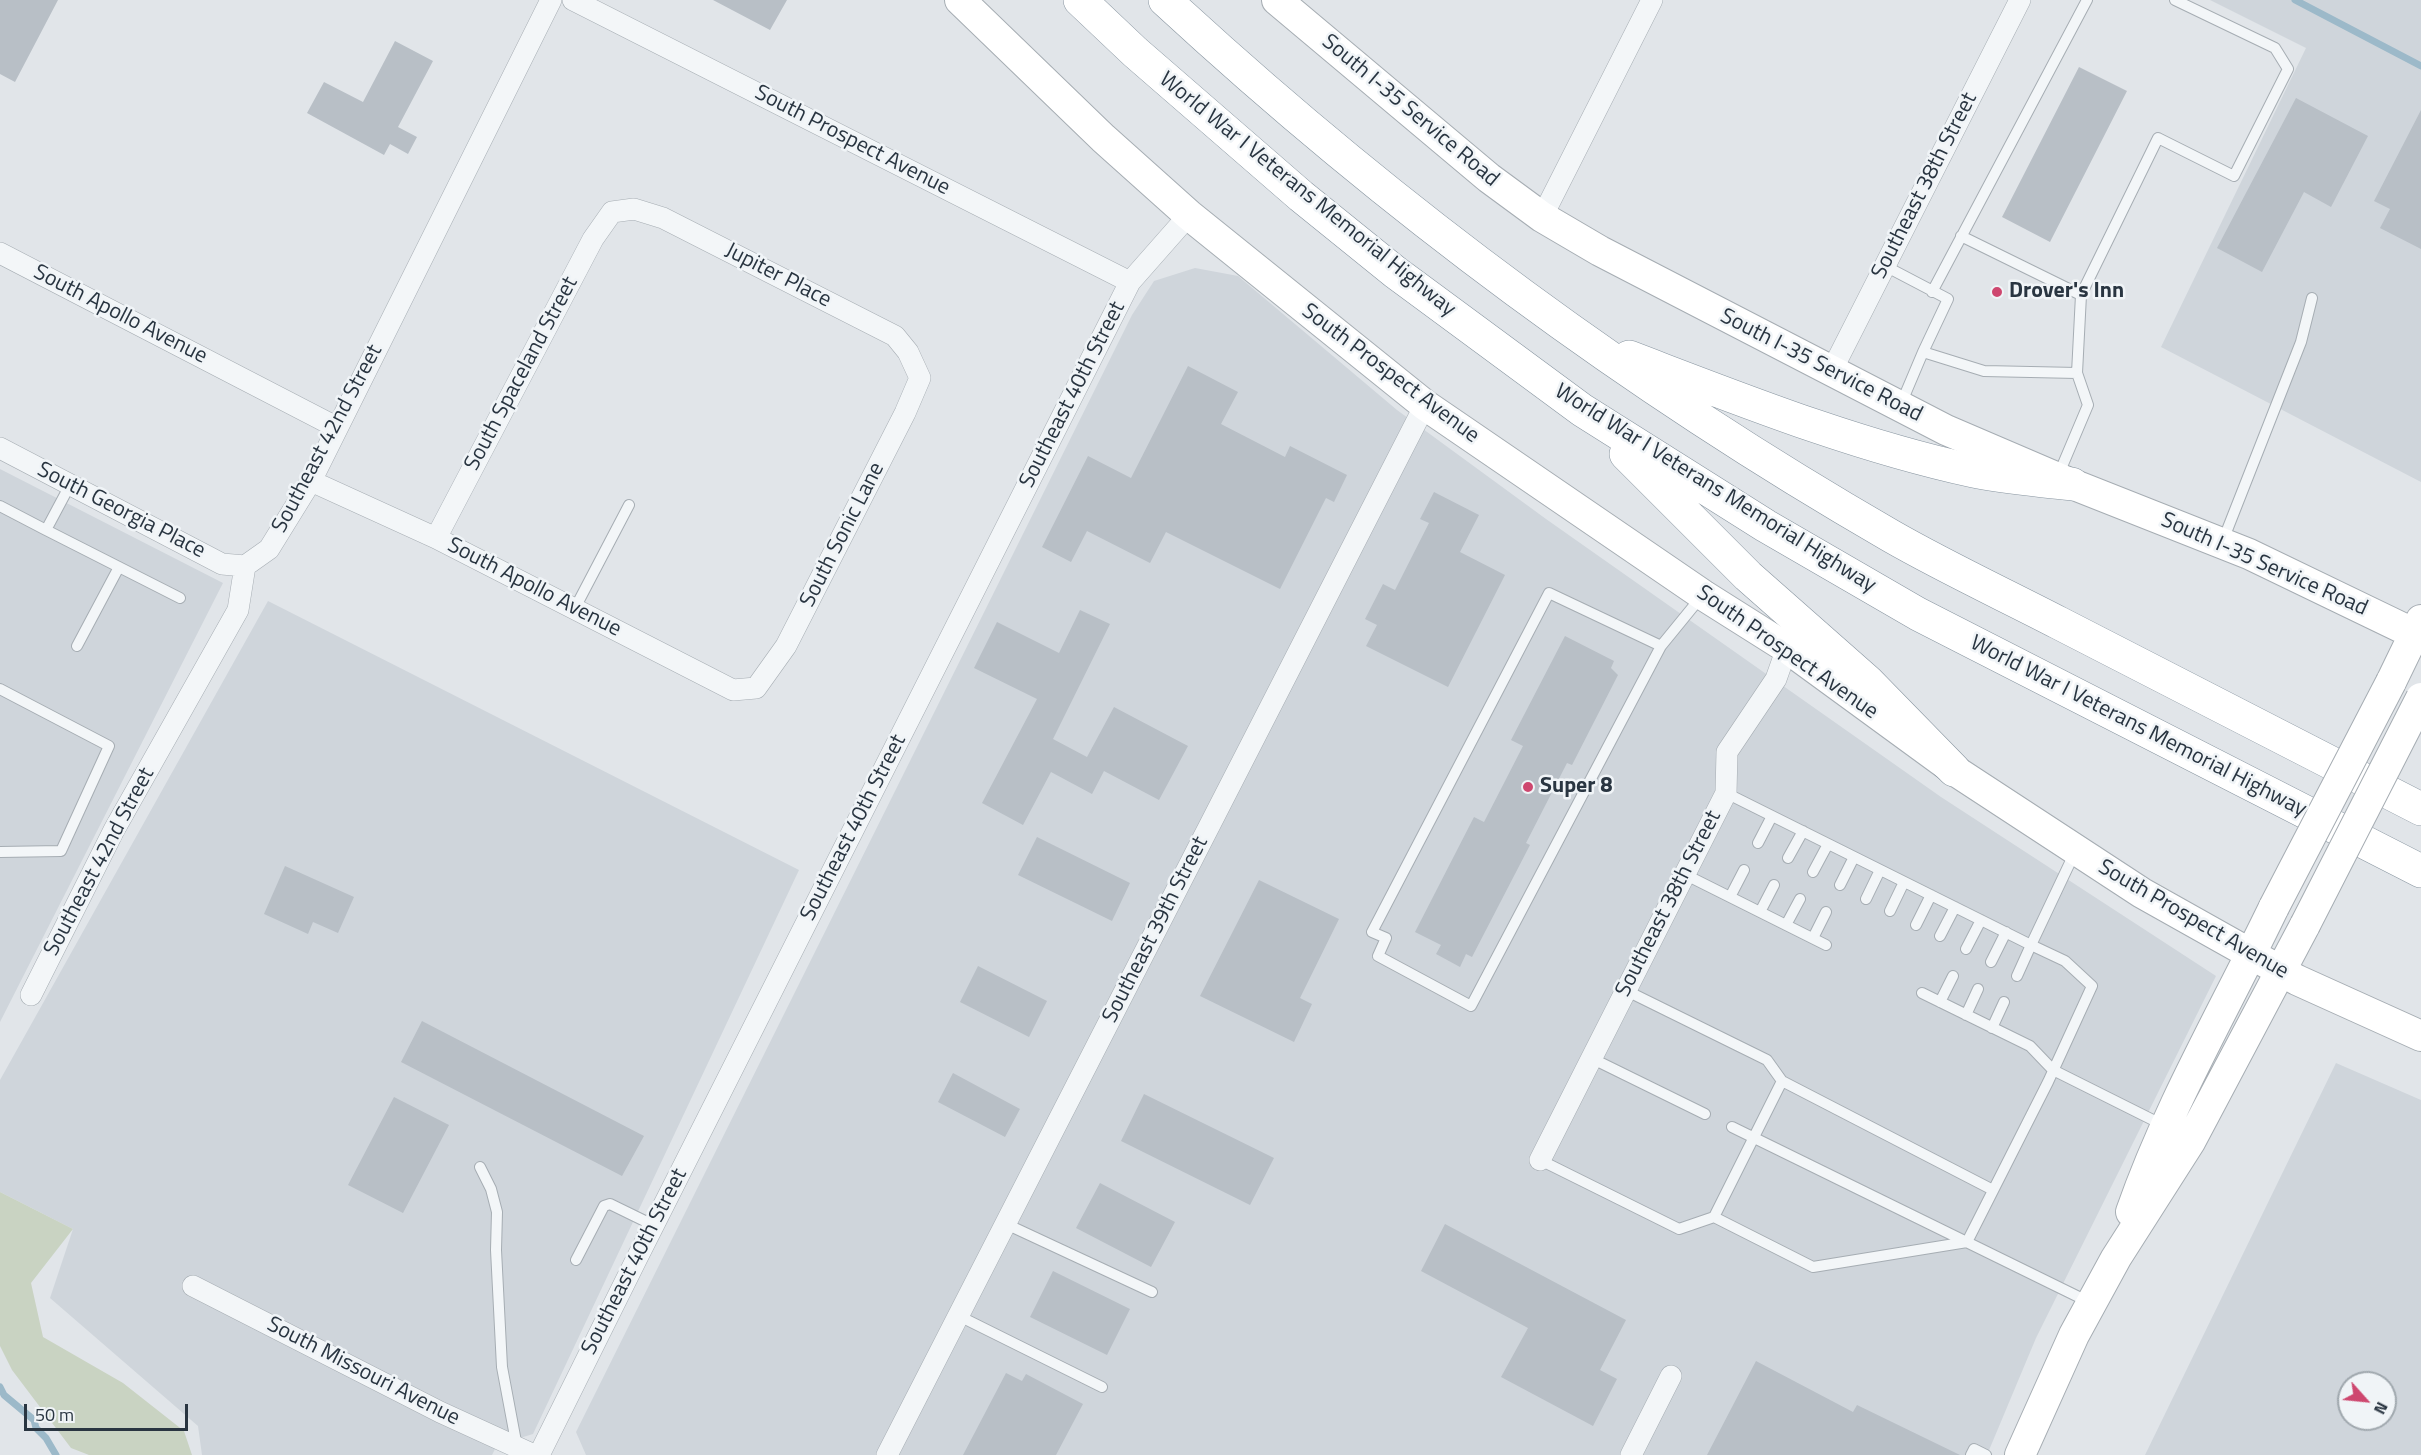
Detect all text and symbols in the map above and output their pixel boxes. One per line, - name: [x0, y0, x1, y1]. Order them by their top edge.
- street label: South I-35 Service Road: [1316, 29, 1504, 193]
- street label: World War I Veterans Memorial Highway: [1153, 67, 1461, 323]
- street label: South Prospect Avenue: [750, 80, 954, 202]
- street label: Southeast 38th Street: [1867, 88, 1983, 284]
- street label: Jupiter Place: [721, 238, 835, 314]
- street label: South Apollo Avenue: [29, 260, 211, 370]
- street label: South Spaceland Street: [460, 273, 584, 475]
- place label: Drover's Inn: [2009, 279, 2124, 305]
- marker: Drover's Inn: [1990, 285, 2004, 299]
- street label: Southeast 40th Street: [1015, 297, 1131, 493]
- street label: South Prospect Avenue: [1296, 299, 1484, 449]
- street label: South I-35 Service Road: [1716, 304, 1926, 428]
- street label: Southeast 42nd Street: [267, 340, 389, 538]
- street label: World War I Veterans Memorial Highway: [1549, 379, 1881, 599]
- street label: South Georgia Place: [33, 457, 209, 565]
- street label: South Sonic Lane: [795, 458, 891, 612]
- street label: South I-35 Service Road: [2157, 508, 2371, 622]
- street label: South Apollo Avenue: [443, 533, 625, 643]
- street label: South Prospect Avenue: [1691, 580, 1883, 726]
- street label: World War I Veterans Memorial Highway: [1965, 630, 2311, 824]
- street label: Southeast 40th Street: [796, 730, 912, 926]
- street label: Southeast 42nd Street: [39, 763, 161, 961]
- place label: Super 8: [1540, 774, 1613, 800]
- marker: Super 8: [1521, 780, 1535, 794]
- street label: Southeast 38th Street: [1611, 806, 1727, 1002]
- street label: Southeast 39th Street: [1098, 832, 1214, 1028]
- street label: South Prospect Avenue: [2093, 855, 2293, 985]
- street label: Southeast 40th Street: [577, 1164, 693, 1360]
- street label: South Missouri Avenue: [262, 1312, 464, 1432]
- north arrow: [2337, 1371, 2397, 1431]
- scale bar: [27, 1392, 190, 1430]
- text: N: [2368, 1398, 2394, 1419]
- text: 50 m: [35, 1401, 74, 1428]

